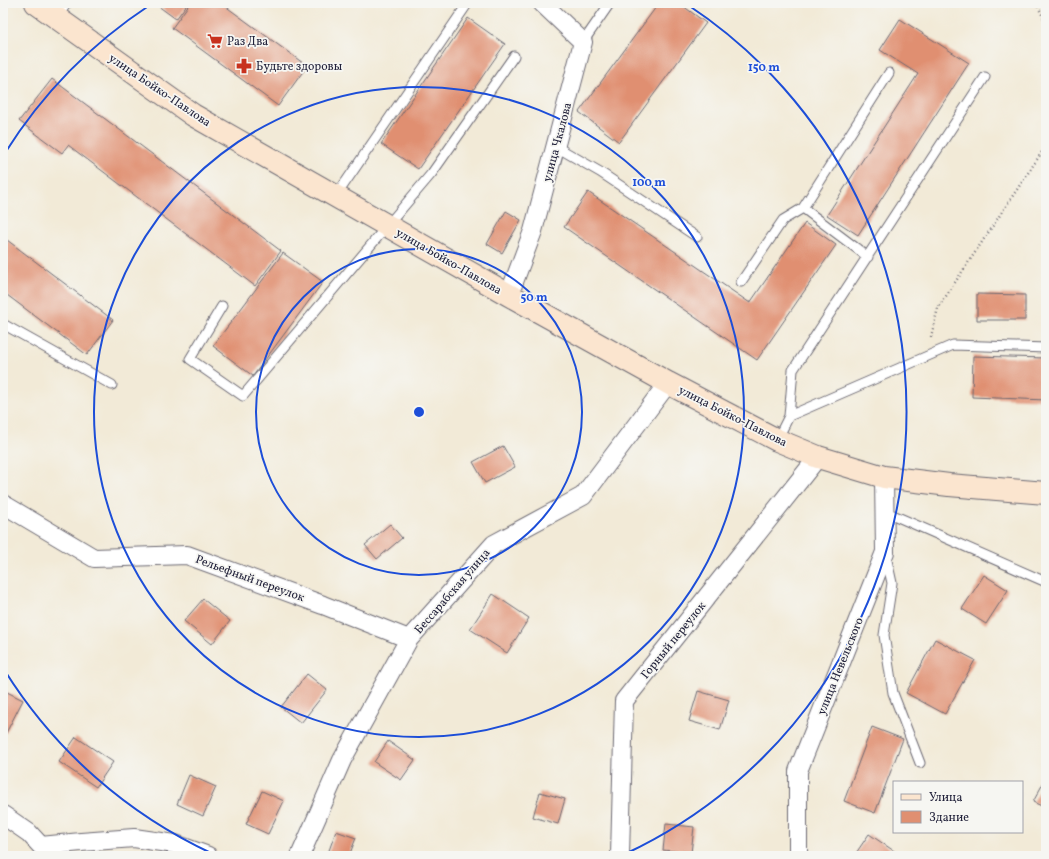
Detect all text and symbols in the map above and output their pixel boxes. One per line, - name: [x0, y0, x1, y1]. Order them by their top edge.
- supermarket icon: Раз Два: [206, 32, 224, 50]
- place label: Раз Два: [227, 34, 268, 50]
- street label: улица Бойко-Павлова: [105, 51, 214, 131]
- pharmacy icon: Будьте здоровы: [235, 57, 253, 75]
- place label: Будьте здоровы: [256, 59, 343, 75]
- text: 150 m: [748, 60, 780, 76]
- street label: улица Чкалова: [540, 101, 576, 184]
- text: 100 m: [632, 175, 666, 191]
- street label: улица Бойко-Павлова: [392, 225, 505, 299]
- text: 50 m: [520, 290, 548, 306]
- street label: улица Бойко-Павлова: [675, 382, 790, 451]
- centre of rings: [412, 405, 426, 419]
- street label: Бессарабская улица: [411, 546, 494, 638]
- street label: Рельефный переулок: [193, 552, 307, 606]
- street label: Горный переулок: [638, 598, 710, 683]
- street label: улица Невельского: [814, 615, 868, 718]
- legend: [893, 781, 1023, 833]
- text: Улица: [929, 790, 962, 806]
- text: Здание: [929, 810, 969, 826]

